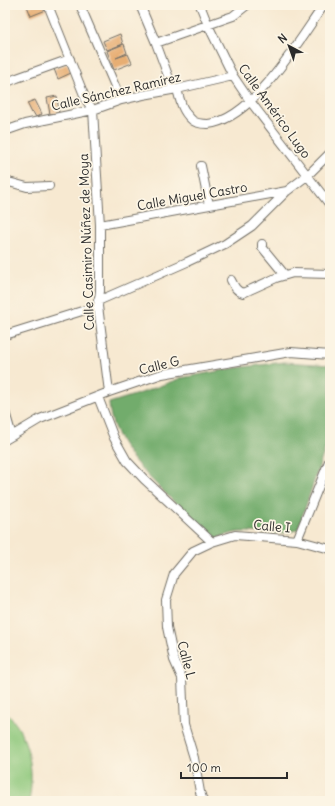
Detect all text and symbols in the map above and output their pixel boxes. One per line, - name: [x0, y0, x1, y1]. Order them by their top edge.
- north arrow: [269, 26, 309, 66]
- text: N: [275, 31, 290, 46]
- street label: Calle Américo Lugo: [235, 61, 315, 162]
- street label: Calle Sánchez Ramírez: [50, 68, 183, 115]
- street label: Calle Casimiro Núñez de Moya: [75, 153, 98, 331]
- street label: Calle Miguel Castro: [136, 178, 249, 215]
- street label: Calle G: [137, 352, 181, 379]
- street label: Calle I: [253, 516, 292, 537]
- street label: Calle L: [173, 639, 200, 681]
- scale bar: [181, 754, 287, 780]
- text: 100 m: [187, 760, 221, 775]

